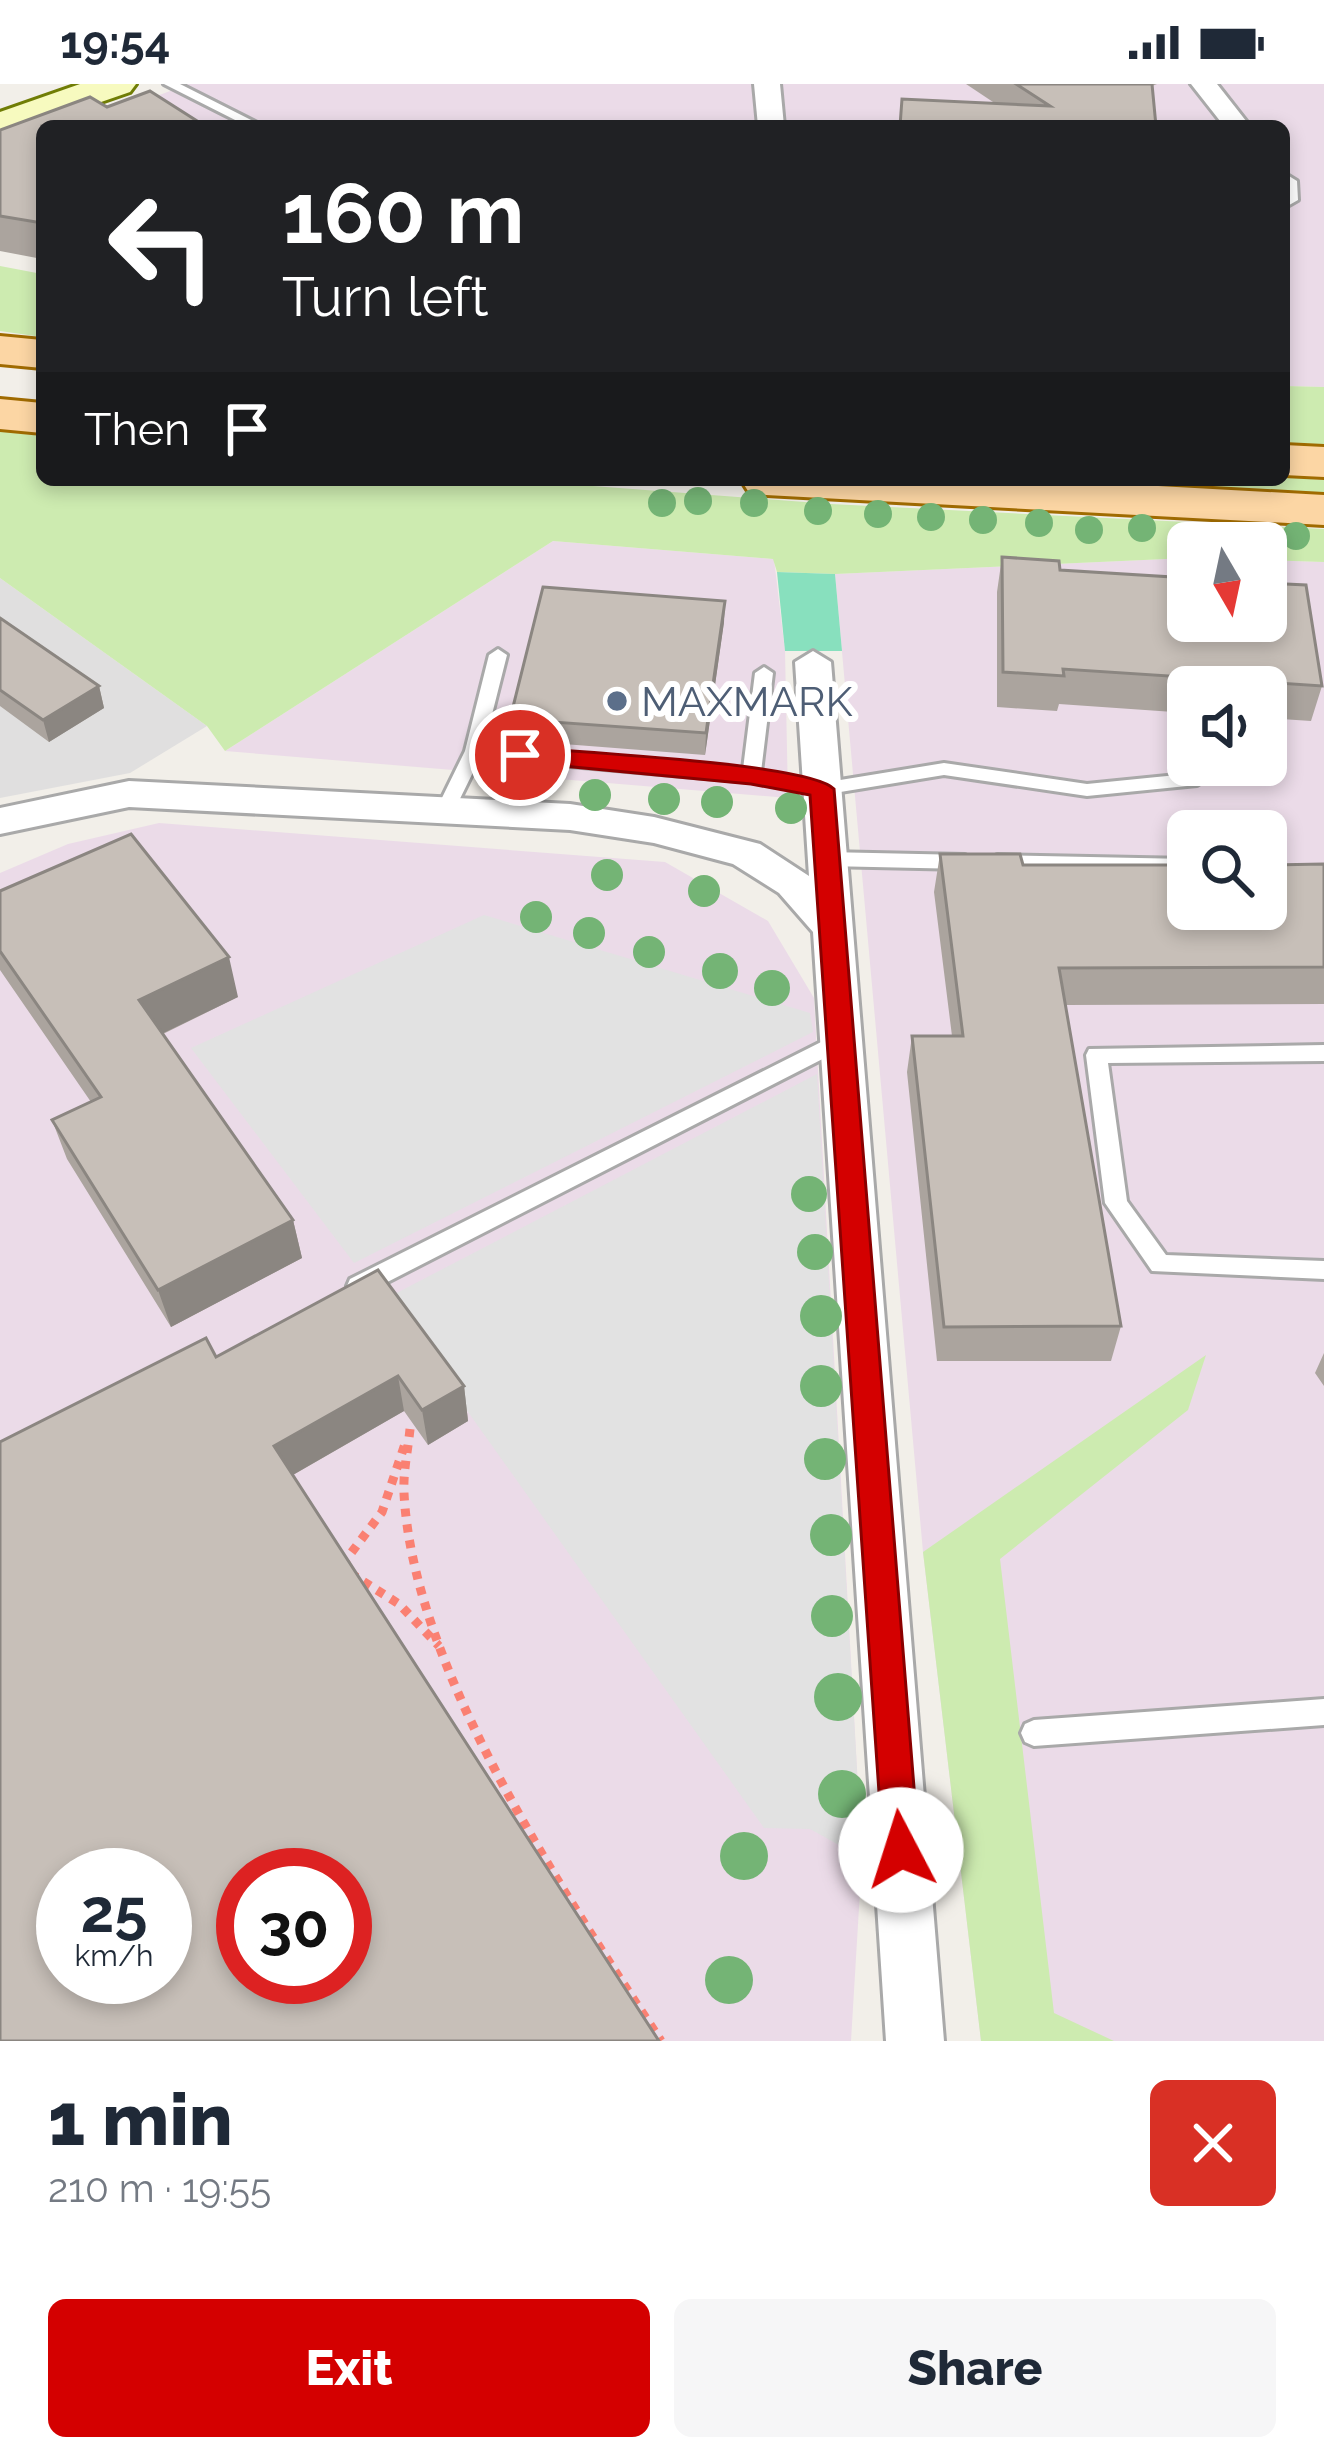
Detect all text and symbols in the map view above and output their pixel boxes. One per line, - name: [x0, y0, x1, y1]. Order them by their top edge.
- text: 19:54: [60, 16, 170, 69]
- text: 160 m: [282, 164, 524, 263]
- icon: left: [84, 168, 240, 324]
- text: Turn left: [282, 265, 489, 329]
- icon: arrive: [214, 396, 280, 462]
- text: Then: [84, 403, 190, 456]
- north arrow: [1167, 522, 1287, 642]
- map controls: [1167, 522, 1287, 930]
- button: sound: [1167, 666, 1287, 786]
- place label: MAXMARK: [641, 677, 852, 726]
- marker: MAXMARK: [604, 688, 630, 714]
- pin: [469, 704, 571, 806]
- icon: arrive: [487, 722, 553, 788]
- button: search: [1167, 810, 1287, 930]
- position arrow: [838, 1787, 964, 1913]
- speed limit sign: 30: [216, 1848, 372, 2004]
- text: 25: [80, 1876, 148, 1946]
- text: km/h: [74, 1938, 154, 1973]
- text: 1 min: [48, 2077, 233, 2162]
- button: close: [1150, 2080, 1276, 2206]
- text: 210 m · 19:55: [48, 2165, 271, 2211]
- button: Exit: [48, 2299, 650, 2437]
- button: Share: [674, 2299, 1276, 2437]

